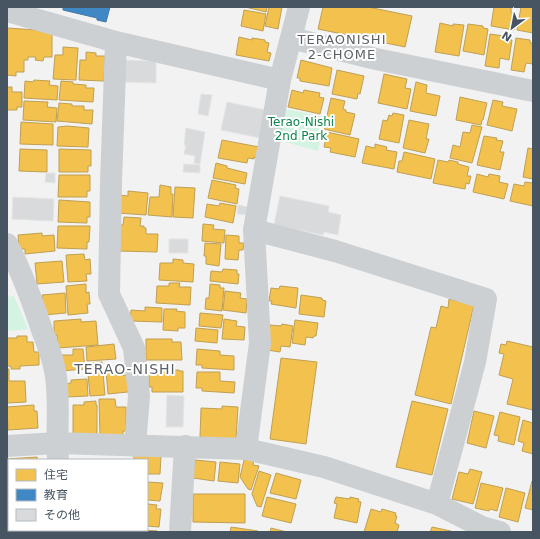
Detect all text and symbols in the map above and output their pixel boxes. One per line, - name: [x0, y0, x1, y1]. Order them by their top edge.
- north arrow: [492, 8, 532, 48]
- text: N: [500, 28, 514, 44]
- district label: TERAONISHI 2-CHOME: [297, 32, 386, 62]
- park label: Terao-Nishi 2nd Park: [267, 115, 334, 143]
- district label: TERAO-NISHI: [73, 361, 176, 377]
- legend: [8, 459, 148, 531]
- text: 住宅: [44, 468, 68, 482]
- text: 教育: [44, 488, 68, 502]
- text: その他: [44, 508, 80, 522]

